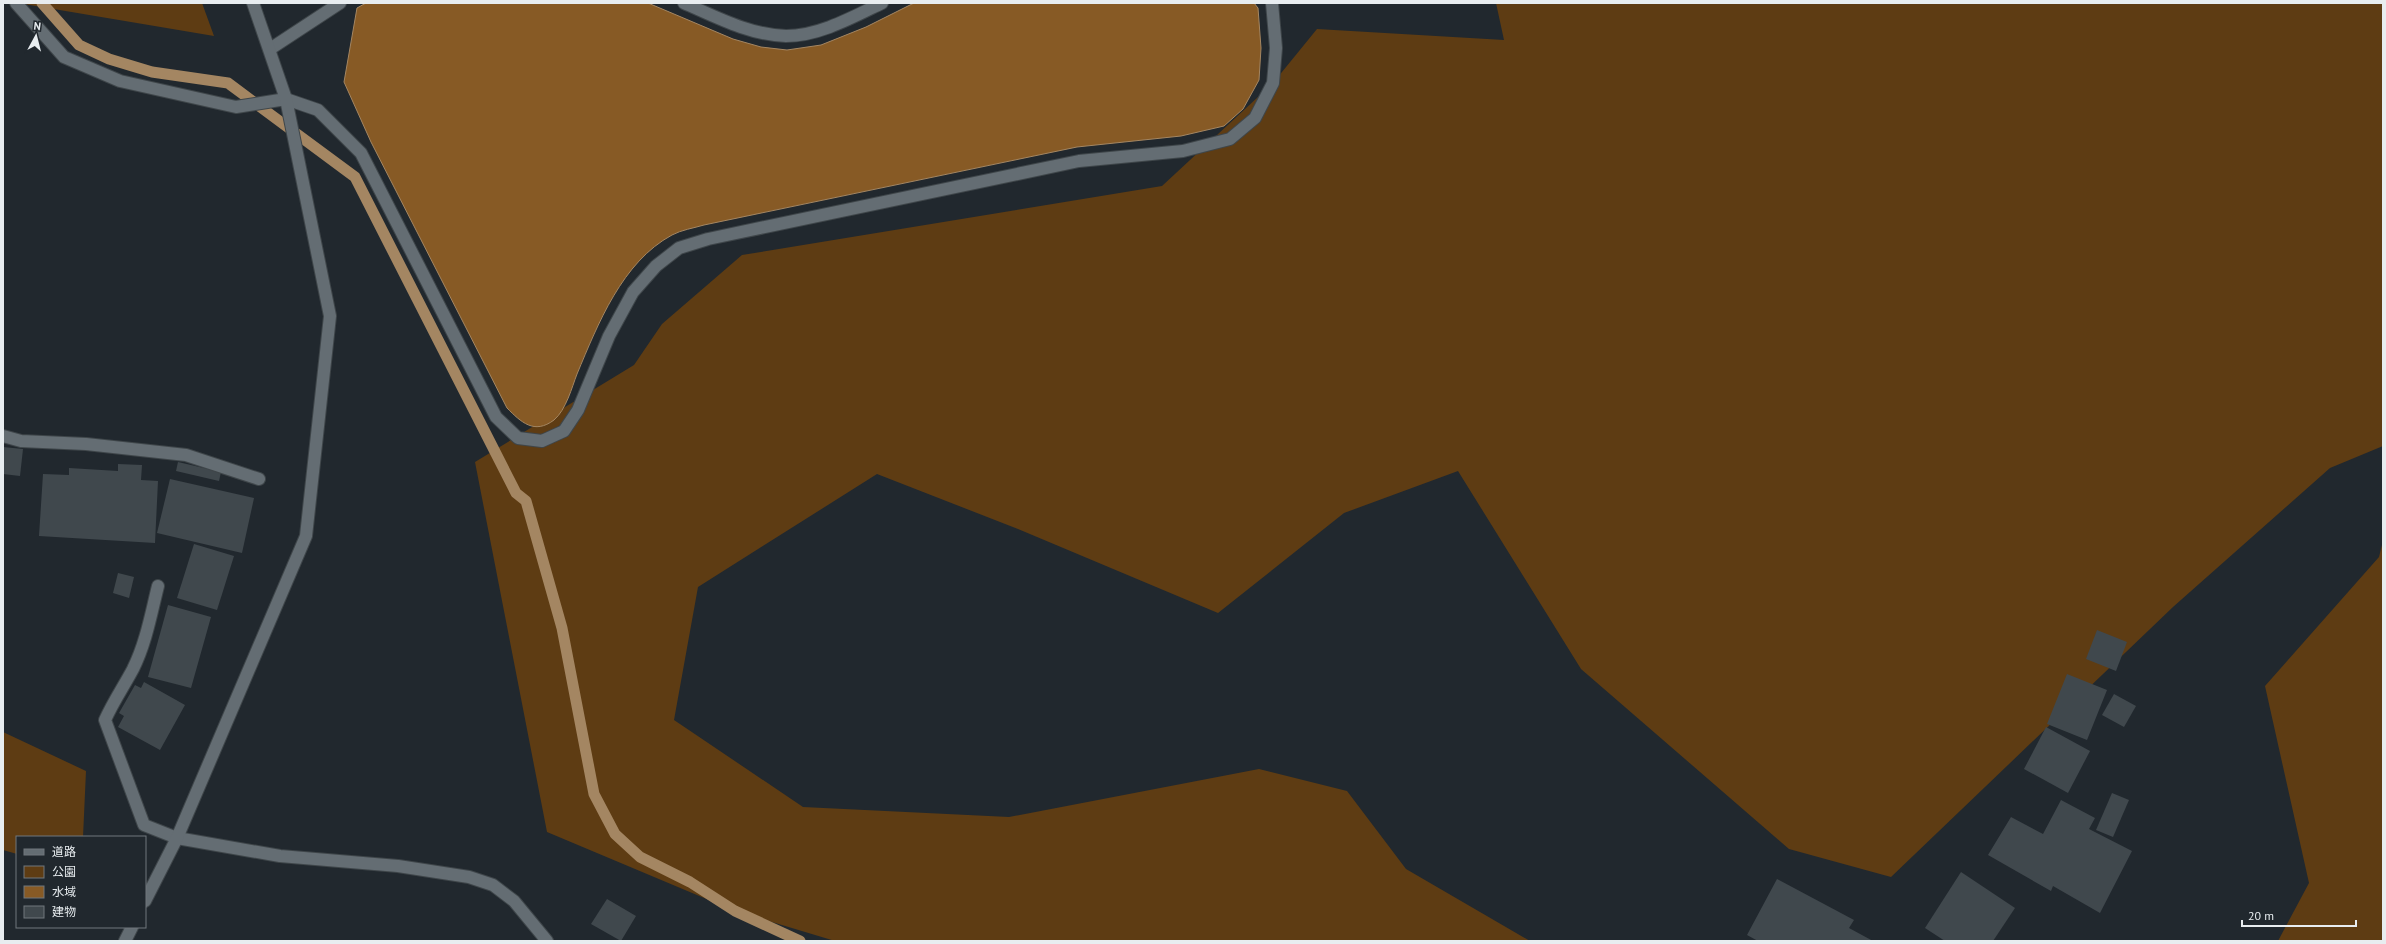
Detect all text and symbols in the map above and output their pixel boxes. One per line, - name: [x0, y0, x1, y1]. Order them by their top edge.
- north arrow: [16, 16, 56, 56]
- text: N: [33, 19, 42, 33]
- legend: [16, 836, 146, 928]
- text: 道路: [52, 844, 76, 859]
- text: 公園: [52, 864, 76, 879]
- text: 水域: [52, 884, 76, 899]
- scale bar: [2242, 902, 2356, 928]
- text: 建物: [52, 904, 76, 919]
- text: 20 m: [2248, 908, 2274, 923]

